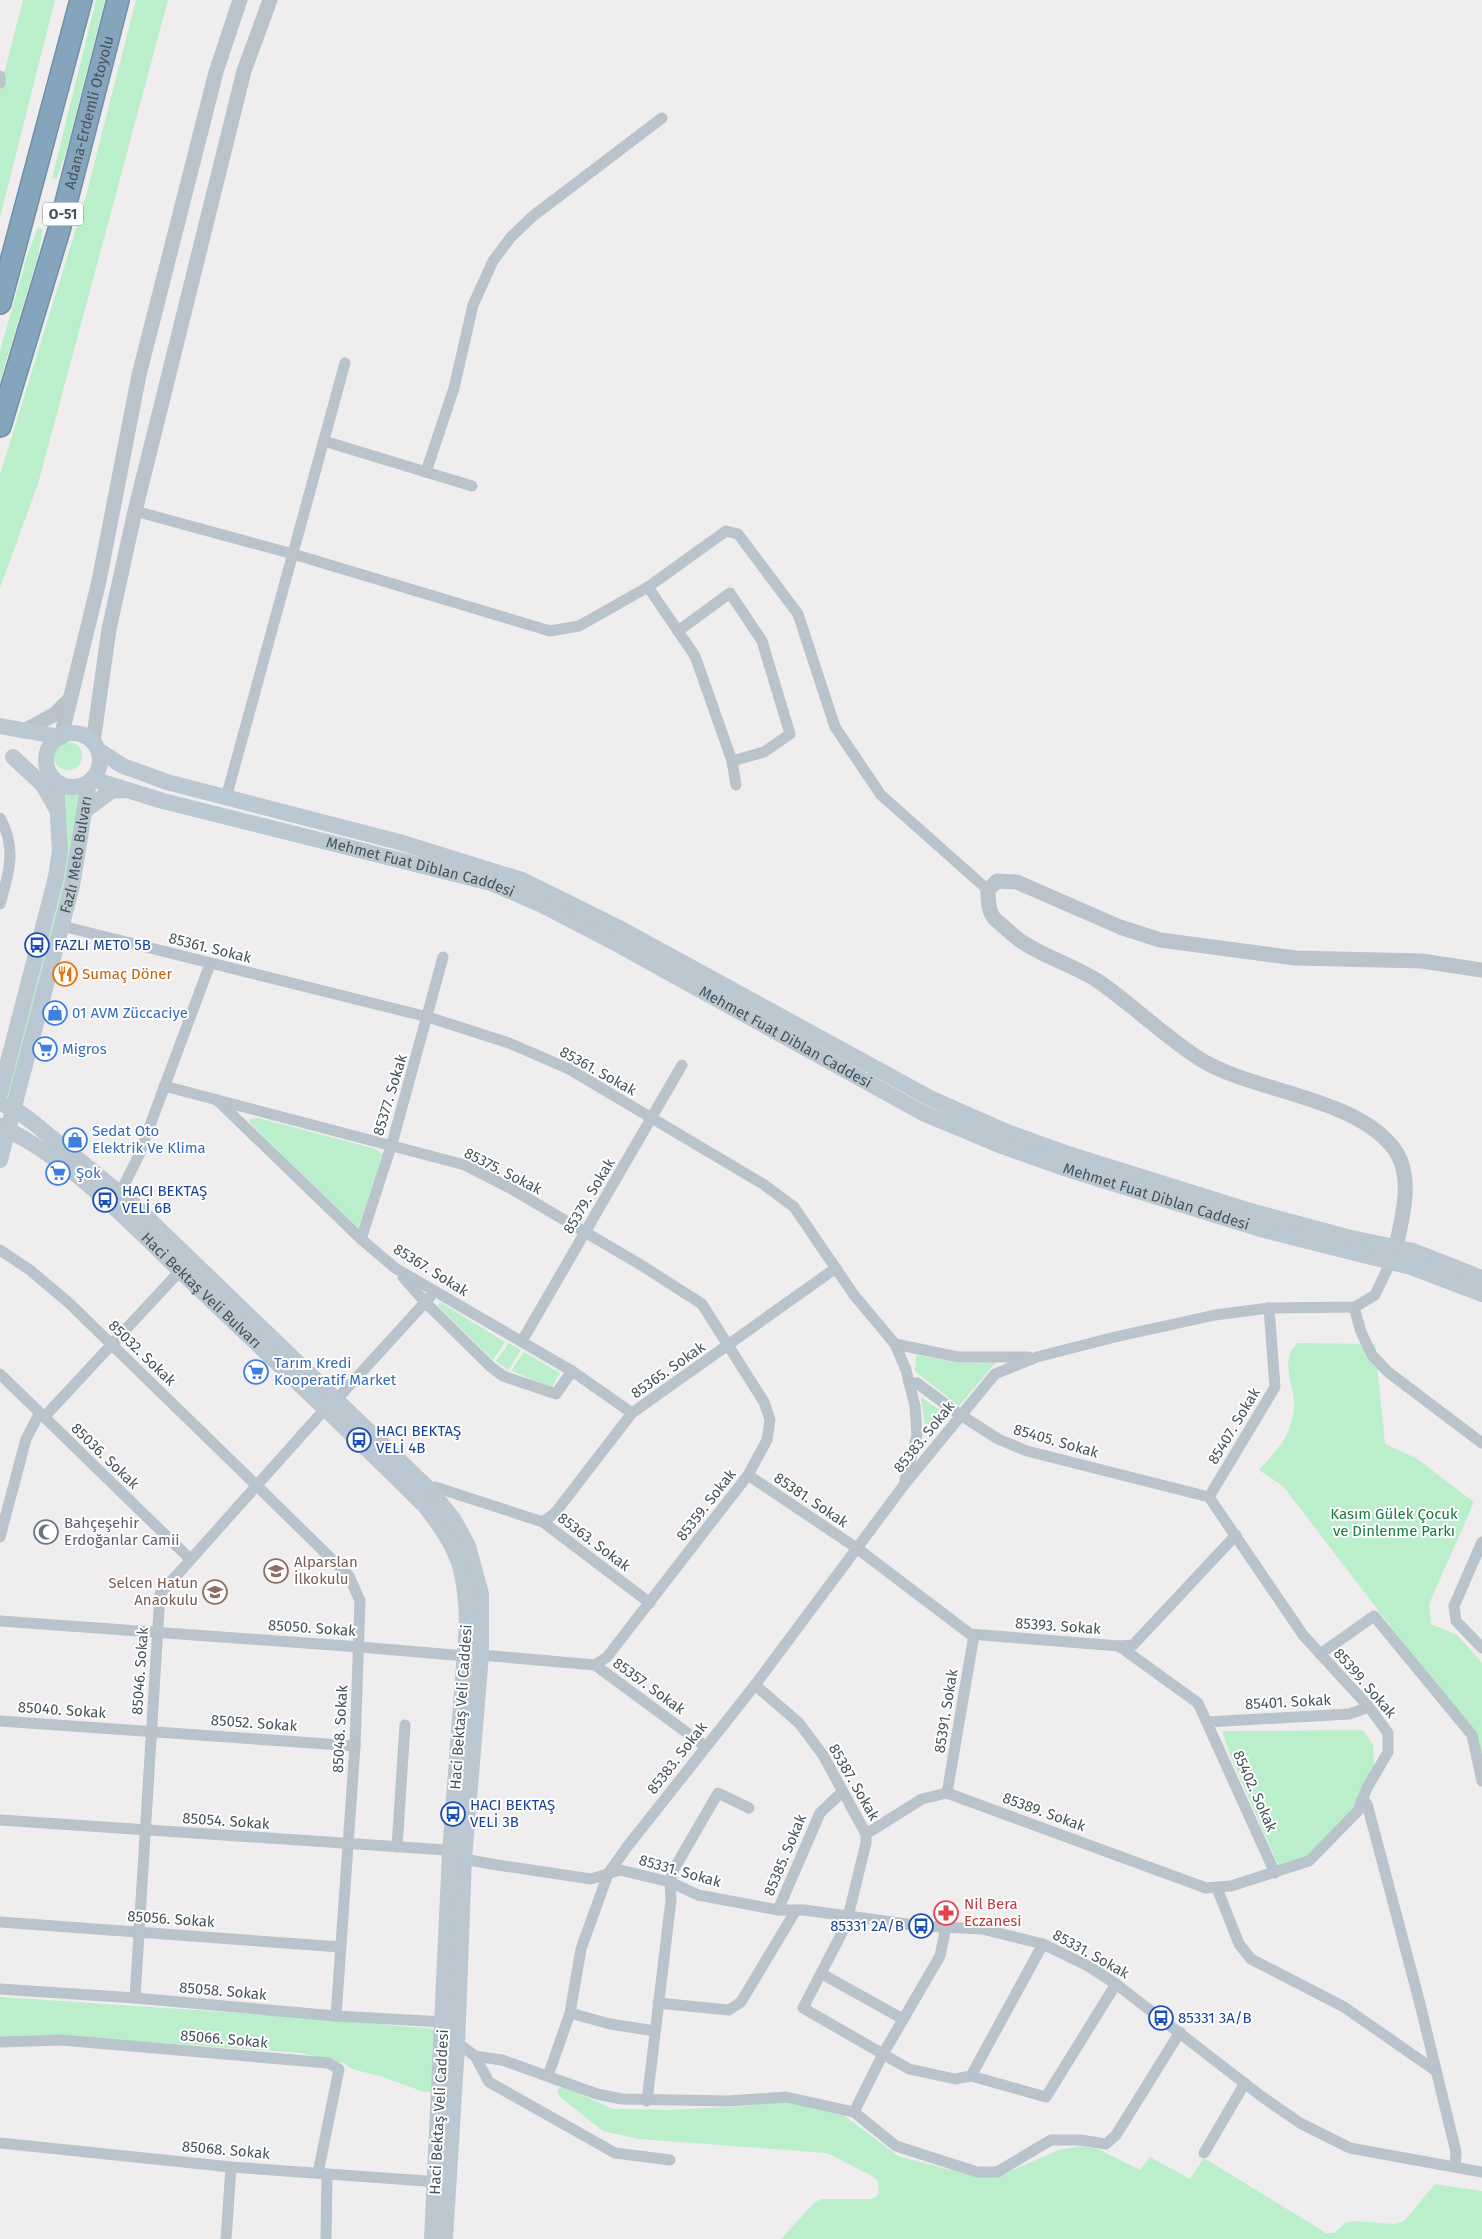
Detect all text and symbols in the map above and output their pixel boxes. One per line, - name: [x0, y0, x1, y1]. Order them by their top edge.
- street label: Adana-Erdemli Otoyolu: [61, 34, 117, 191]
- road number: O-51: [43, 202, 83, 225]
- street label: Fazlı Meto Bulvarı: [56, 794, 96, 915]
- street label: Mehmet Fuat Diblan Caddesi: [324, 833, 517, 901]
- street label: 85361. Sokak: [167, 929, 254, 967]
- bus stop icon: FAZLI METO 5B: [24, 932, 50, 958]
- place label: FAZLI METO 5B: [54, 936, 151, 954]
- restaurant icon: Sumaç Döner: [52, 961, 78, 987]
- place label: Sumaç Döner: [82, 965, 172, 983]
- street label: Mehmet Fuat Diblan Caddesi: [696, 982, 875, 1092]
- shop icon: 01 AVM Züccaciye: [42, 1000, 68, 1026]
- place label: 01 AVM Züccaciye: [72, 1004, 188, 1022]
- supermarket icon: Migros: [32, 1036, 58, 1062]
- place label: Migros: [62, 1040, 107, 1058]
- street label: 85361. Sokak: [557, 1043, 640, 1100]
- street label: 85377. Sokak: [369, 1052, 411, 1138]
- place label: Sedat Oto Elektrik Ve Klima: [92, 1122, 206, 1157]
- shop icon: Sedat Oto Elektrik Ve Klima: [62, 1127, 88, 1153]
- street label: 85375. Sokak: [461, 1144, 545, 1198]
- street label: 85379. Sokak: [559, 1155, 619, 1237]
- street label: Mehmet Fuat Diblan Caddesi: [1061, 1159, 1252, 1234]
- supermarket icon: Şok: [45, 1160, 71, 1186]
- place label: Şok: [76, 1164, 101, 1182]
- place label: HACI BEKTAŞ VELİ 6B: [122, 1182, 207, 1217]
- bus stop icon: HACI BEKTAŞ VELİ 6B: [92, 1187, 118, 1213]
- street label: Haci Bektaş Veli Bulvarı: [137, 1229, 265, 1352]
- street label: 85367. Sokak: [390, 1240, 472, 1300]
- street label: 85032. Sokak: [105, 1316, 180, 1390]
- street label: 85365. Sokak: [627, 1338, 709, 1402]
- place label: Tarım Kredi Kooperatif Market: [274, 1354, 397, 1389]
- supermarket icon: Tarım Kredi Kooperatif Market: [243, 1359, 269, 1385]
- street label: 85407. Sokak: [1204, 1384, 1264, 1468]
- street label: 85383. Sokak: [890, 1397, 958, 1476]
- street label: 85036. Sokak: [67, 1419, 143, 1493]
- street label: 85405. Sokak: [1011, 1420, 1101, 1462]
- place label: HACI BEKTAŞ VELİ 4B: [376, 1422, 461, 1457]
- bus stop icon: HACI BEKTAŞ VELİ 4B: [346, 1427, 372, 1453]
- street label: 85359. Sokak: [672, 1465, 740, 1544]
- street label: 85381. Sokak: [771, 1469, 852, 1531]
- park label: Kasım Gülek Çocuk ve Dinlenme Parkı: [1330, 1505, 1458, 1540]
- street label: 85363. Sokak: [554, 1509, 634, 1575]
- place label: Bahçeşehir Erdoğanlar Camii: [64, 1514, 179, 1549]
- mosque icon: Bahçeşehir Erdoğanlar Camii: [33, 1519, 59, 1545]
- place label: Alparslan İlkokulu: [294, 1553, 358, 1588]
- school or university icon: Alparslan İlkokulu: [263, 1558, 289, 1584]
- place label: Selcen Hatun Anaokulu: [108, 1574, 198, 1609]
- school or university icon: Selcen Hatun Anaokulu: [202, 1579, 228, 1605]
- street label: 85393. Sokak: [1015, 1614, 1102, 1638]
- street label: 85050. Sokak: [268, 1616, 357, 1640]
- street label: Haci Bektaş Veli Caddesi: [446, 1624, 476, 1790]
- street label: 85046. Sokak: [128, 1626, 152, 1715]
- street label: 85399. Sokak: [1330, 1644, 1400, 1722]
- street label: 85357. Sokak: [609, 1654, 689, 1718]
- street label: 85391. Sokak: [930, 1667, 962, 1754]
- street label: 85048. Sokak: [329, 1684, 351, 1774]
- street label: 85401. Sokak: [1245, 1691, 1332, 1713]
- street label: 85040. Sokak: [17, 1698, 107, 1722]
- street label: 85052. Sokak: [210, 1711, 298, 1735]
- street label: 85383. Sokak: [643, 1718, 711, 1798]
- street label: 85387. Sokak: [825, 1740, 883, 1824]
- street label: 85402. Sokak: [1229, 1748, 1281, 1835]
- street label: 85389. Sokak: [1000, 1789, 1088, 1835]
- place label: HACI BEKTAŞ VELİ 3B: [470, 1796, 555, 1831]
- bus stop icon: HACI BEKTAŞ VELİ 3B: [440, 1801, 466, 1827]
- street label: 85054. Sokak: [182, 1809, 271, 1833]
- street label: 85385. Sokak: [760, 1811, 810, 1898]
- street label: 85331. Sokak: [637, 1851, 723, 1891]
- place label: Nil Bera Eczanesi: [964, 1895, 1022, 1930]
- pharmacy icon: Nil Bera Eczanesi: [933, 1900, 959, 1926]
- street label: 85056. Sokak: [127, 1907, 216, 1931]
- bus stop icon: 85331 2A/B: [908, 1913, 934, 1939]
- place label: 85331 2A/B: [830, 1917, 904, 1935]
- street label: 85331. Sokak: [1050, 1926, 1133, 1983]
- street label: 85058. Sokak: [179, 1978, 268, 2004]
- bus stop icon: 85331 3A/B: [1148, 2005, 1174, 2031]
- place label: 85331 3A/B: [1178, 2009, 1252, 2027]
- street label: 85066. Sokak: [179, 2026, 269, 2052]
- street label: Haci Bektaş Veli Caddesi: [426, 2029, 452, 2195]
- street label: 85068. Sokak: [181, 2137, 271, 2163]

